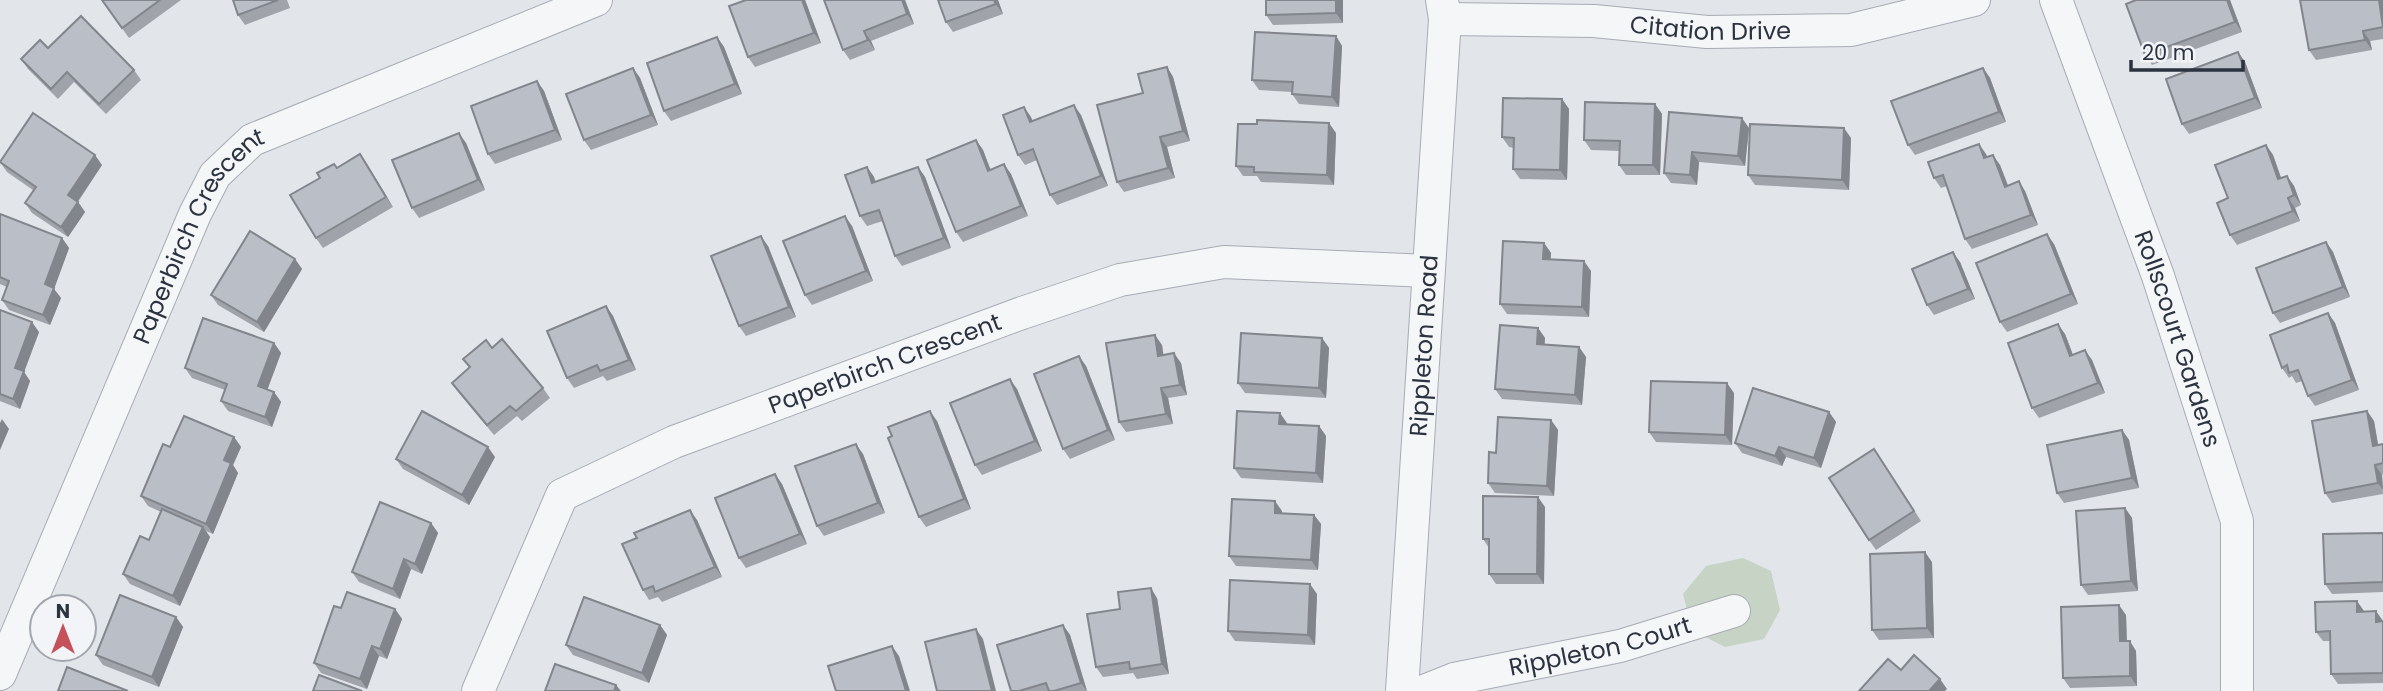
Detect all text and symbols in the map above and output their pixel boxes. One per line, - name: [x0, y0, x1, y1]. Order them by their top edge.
- street label: Citation Drive: [1629, 8, 1791, 48]
- scale bar: [2131, 28, 2243, 72]
- text: 20 m: [2142, 38, 2195, 67]
- street label: Paperbirch Crescent: [125, 120, 269, 349]
- street label: Rollscourt Gardens: [2126, 225, 2229, 451]
- street label: Rippleton Road: [1401, 254, 1446, 438]
- street label: Paperbirch Crescent: [764, 305, 1006, 422]
- north arrow: [28, 593, 98, 663]
- text: N: [56, 598, 70, 625]
- street label: Rippleton Court: [1506, 608, 1695, 684]

